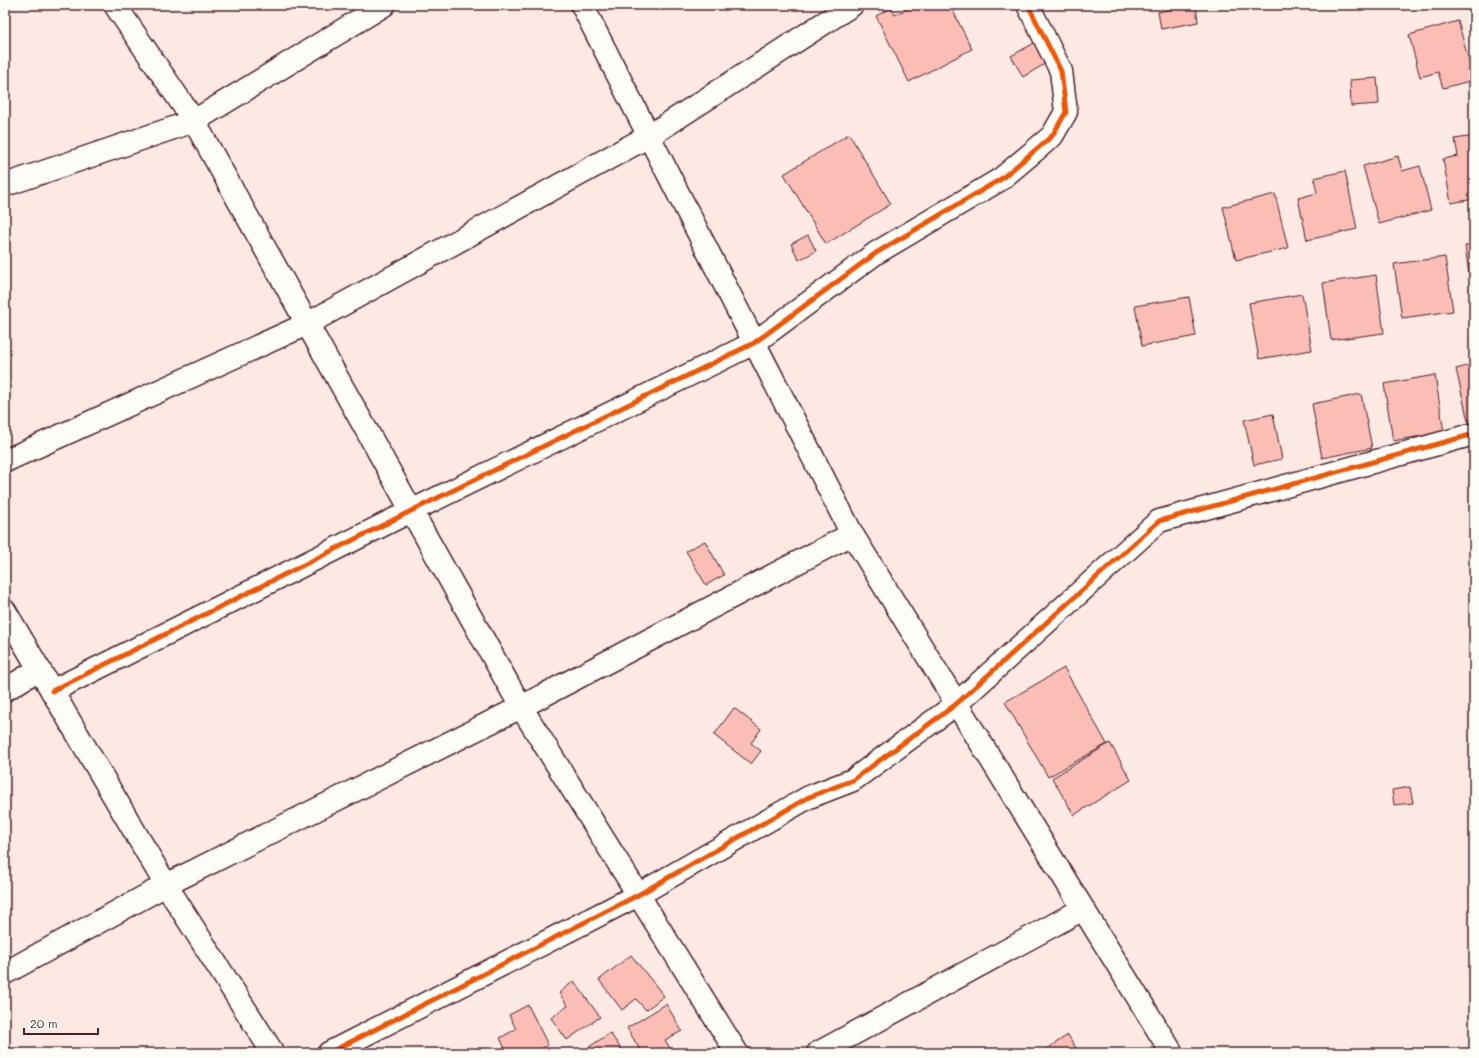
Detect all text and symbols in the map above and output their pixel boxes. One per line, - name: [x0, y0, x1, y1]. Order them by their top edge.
- scale bar: [24, 1010, 98, 1036]
- text: 20 m: [30, 1015, 58, 1031]

